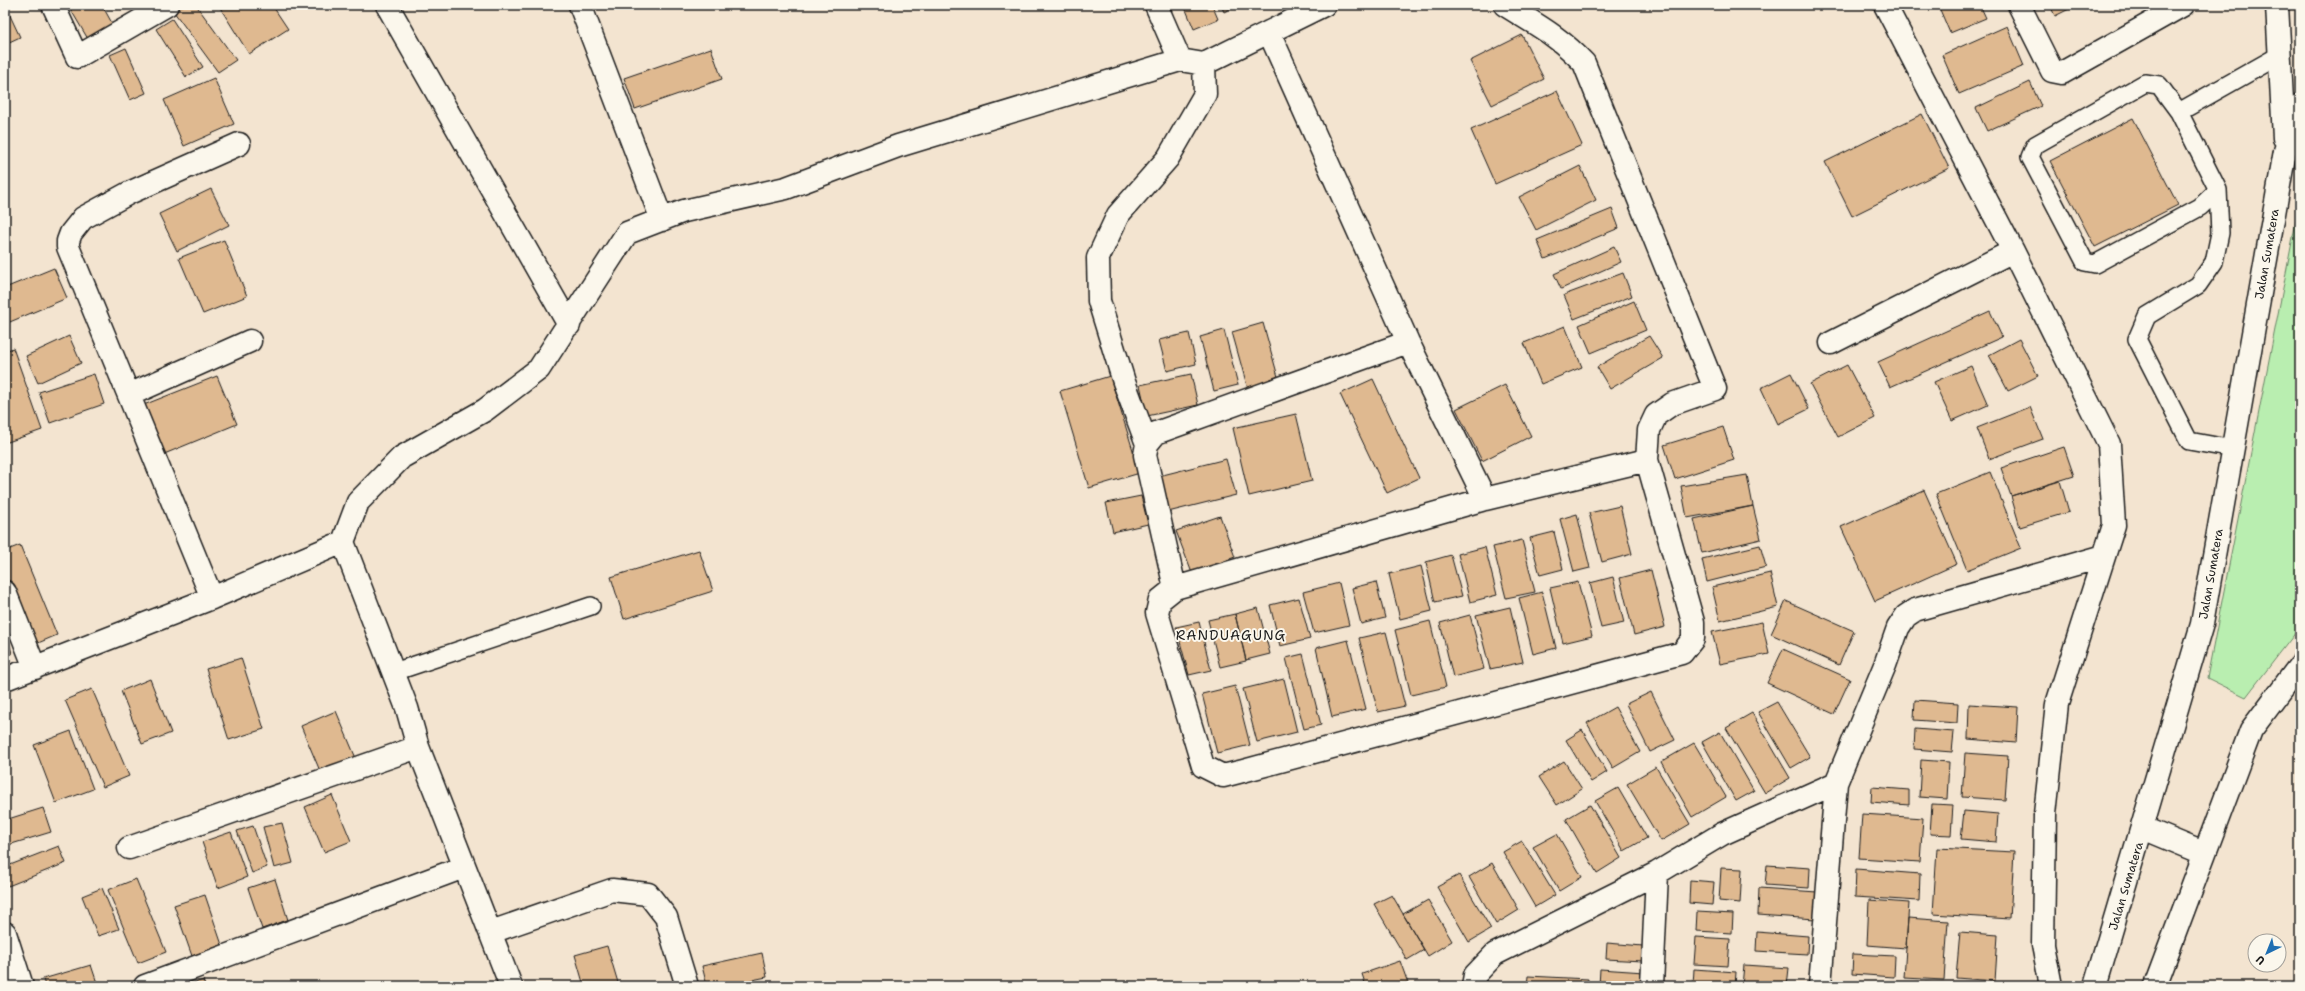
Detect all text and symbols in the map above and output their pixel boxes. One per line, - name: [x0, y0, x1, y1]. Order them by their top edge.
- street label: Jalan Sumatera: [2251, 207, 2283, 301]
- street label: Jalan Sumatera: [2195, 527, 2227, 621]
- district label: RANDUAGUNG: [1176, 626, 1286, 644]
- street label: Jalan Sumatera: [2105, 839, 2147, 932]
- north arrow: [2247, 933, 2287, 973]
- text: U: [2253, 952, 2268, 968]

